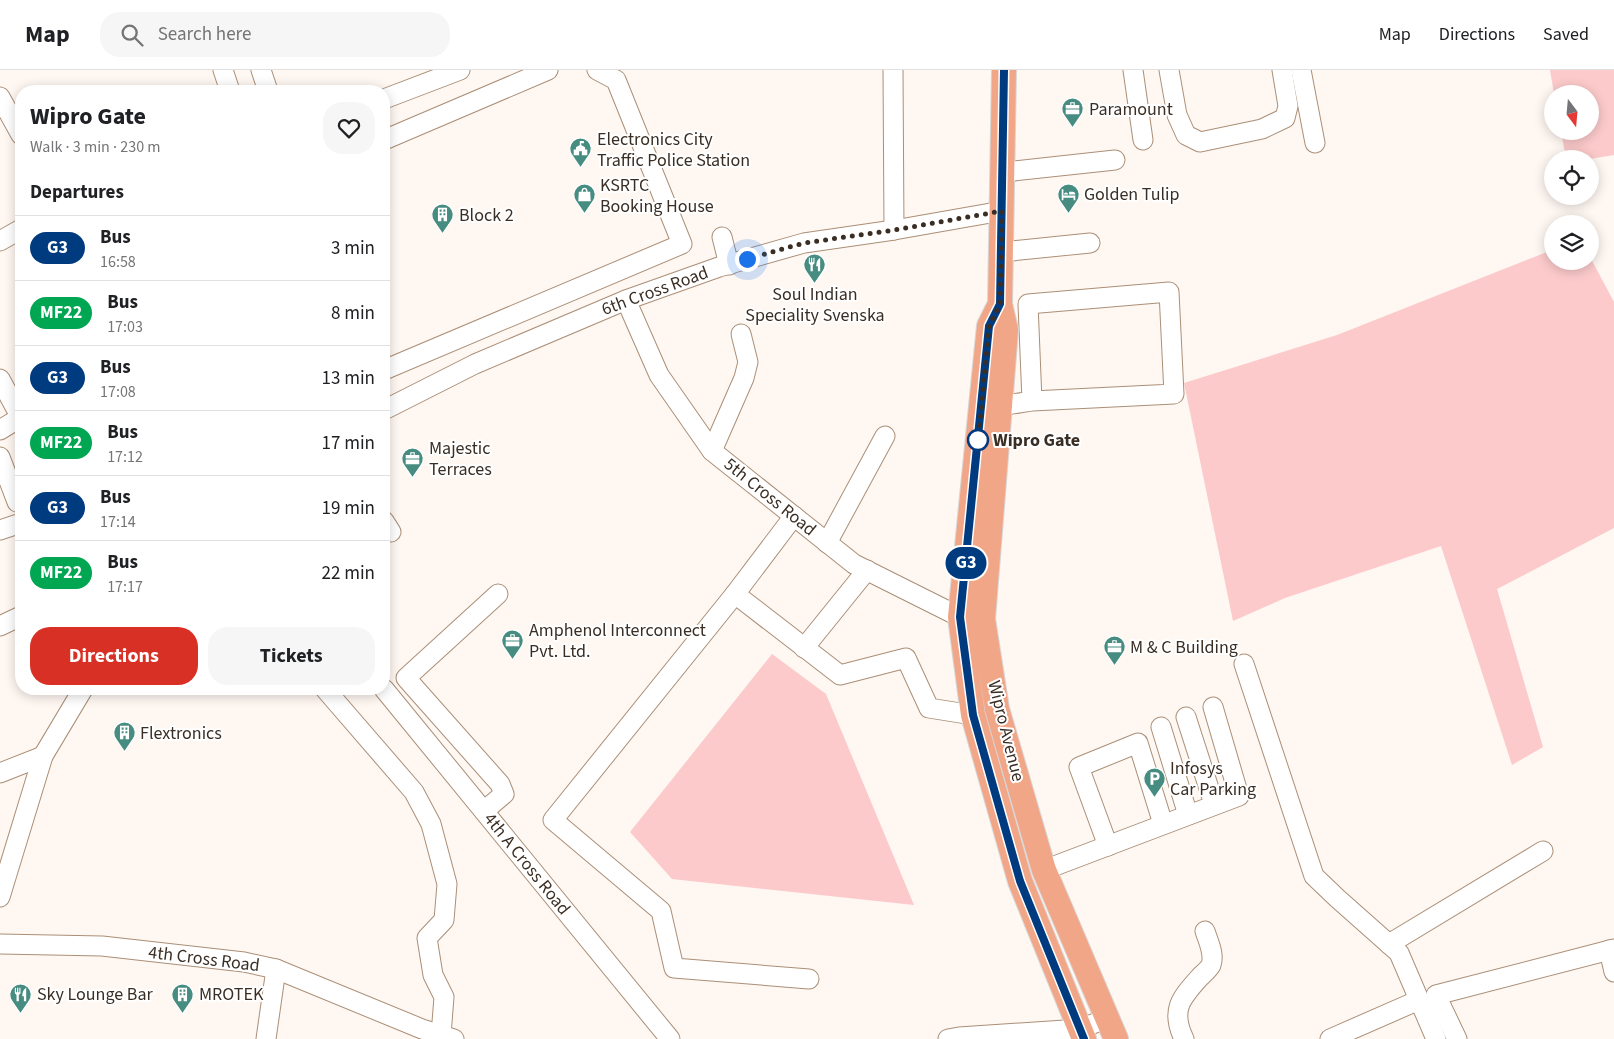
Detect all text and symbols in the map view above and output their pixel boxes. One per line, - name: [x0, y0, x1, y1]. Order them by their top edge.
- search box: [100, 12, 450, 57]
- text: Map: [25, 17, 70, 52]
- icon: search: [118, 21, 146, 49]
- text: Search here: [158, 21, 251, 48]
- text: Map: [1379, 22, 1411, 47]
- text: Directions: [1439, 22, 1515, 47]
- text: Saved: [1543, 22, 1589, 47]
- north arrow: [1544, 85, 1599, 140]
- map controls: [1544, 85, 1599, 270]
- office icon: Paramount: [1061, 97, 1085, 128]
- place label: Paramount: [1089, 97, 1173, 122]
- text: Wipro Gate: [30, 99, 146, 134]
- button: heart: [323, 102, 375, 154]
- place label: Electronics City Traffic Police Station: [597, 127, 750, 173]
- text: Walk · 3 min · 230 m: [30, 136, 161, 158]
- public building icon: Electronics City Traffic Police Station: [569, 137, 593, 168]
- button: locate: [1544, 150, 1599, 205]
- place label: KSRTC Booking House: [600, 173, 714, 219]
- text: Departures: [30, 179, 124, 206]
- hotel icon: Golden Tulip: [1056, 182, 1080, 213]
- place label: Golden Tulip: [1084, 182, 1179, 207]
- shop icon: KSRTC Booking House: [572, 183, 596, 214]
- building icon: Block 2: [431, 203, 455, 234]
- place label: Block 2: [459, 203, 514, 228]
- button: layers: [1544, 215, 1599, 270]
- text: Bus: [100, 224, 131, 251]
- text: G3: [47, 235, 68, 260]
- text: 3 min: [331, 235, 375, 262]
- your location: [735, 247, 760, 272]
- text: 16:58: [100, 251, 136, 273]
- restaurant icon: Soul Indian Speciality Svenska: [803, 252, 827, 283]
- street label: 6th Cross Road: [598, 260, 712, 322]
- place label: Soul Indian Speciality Svenska: [745, 282, 885, 328]
- text: Bus: [107, 289, 138, 316]
- text: MF22: [40, 300, 82, 325]
- text: 8 min: [331, 300, 375, 327]
- text: 17:03: [107, 316, 143, 338]
- text: Bus: [100, 354, 131, 381]
- text: G3: [47, 365, 68, 390]
- text: 13 min: [321, 365, 375, 392]
- text: 17:08: [100, 381, 136, 403]
- text: Bus: [107, 419, 138, 446]
- place label: Wipro Gate: [993, 428, 1080, 453]
- marker: Wipro Gate: [967, 429, 989, 451]
- text: MF22: [40, 430, 82, 455]
- text: 17 min: [321, 430, 375, 457]
- place label: Majestic Terraces: [429, 436, 492, 482]
- text: 17:12: [107, 446, 143, 468]
- office icon: Majestic Terraces: [401, 446, 425, 477]
- street label: 5th Cross Road: [719, 452, 821, 542]
- text: Bus: [100, 484, 131, 511]
- text: G3: [47, 495, 68, 520]
- text: 19 min: [321, 495, 375, 522]
- text: 17:14: [100, 511, 136, 533]
- line badge: G3: [944, 547, 988, 579]
- text: Bus: [107, 549, 138, 576]
- text: G3: [956, 550, 977, 575]
- text: MF22: [40, 560, 82, 585]
- text: 22 min: [321, 560, 375, 587]
- text: 17:17: [107, 576, 143, 598]
- place label: Amphenol Interconnect Pvt. Ltd.: [529, 618, 706, 664]
- button: Directions: [30, 627, 198, 685]
- button: Tickets: [208, 627, 375, 685]
- office icon: Amphenol Interconnect Pvt. Ltd.: [501, 628, 525, 659]
- office icon: M & C Building: [1102, 635, 1126, 666]
- place label: M & C Building: [1130, 635, 1238, 660]
- street label: Wipro Avenue: [981, 678, 1031, 784]
- building icon: Flextronics: [112, 721, 136, 752]
- place label: Flextronics: [140, 721, 222, 746]
- place label: Infosys Car Parking: [1170, 756, 1256, 802]
- parking icon: Infosys Car Parking: [1142, 766, 1166, 797]
- street label: 4th A Cross Road: [478, 807, 576, 921]
- street label: 4th Cross Road: [147, 940, 261, 978]
- restaurant icon: Sky Lounge Bar: [9, 982, 33, 1013]
- place label: Sky Lounge Bar: [37, 982, 153, 1007]
- building icon: MROTEK: [171, 982, 195, 1013]
- place label: MROTEK: [199, 982, 264, 1007]

